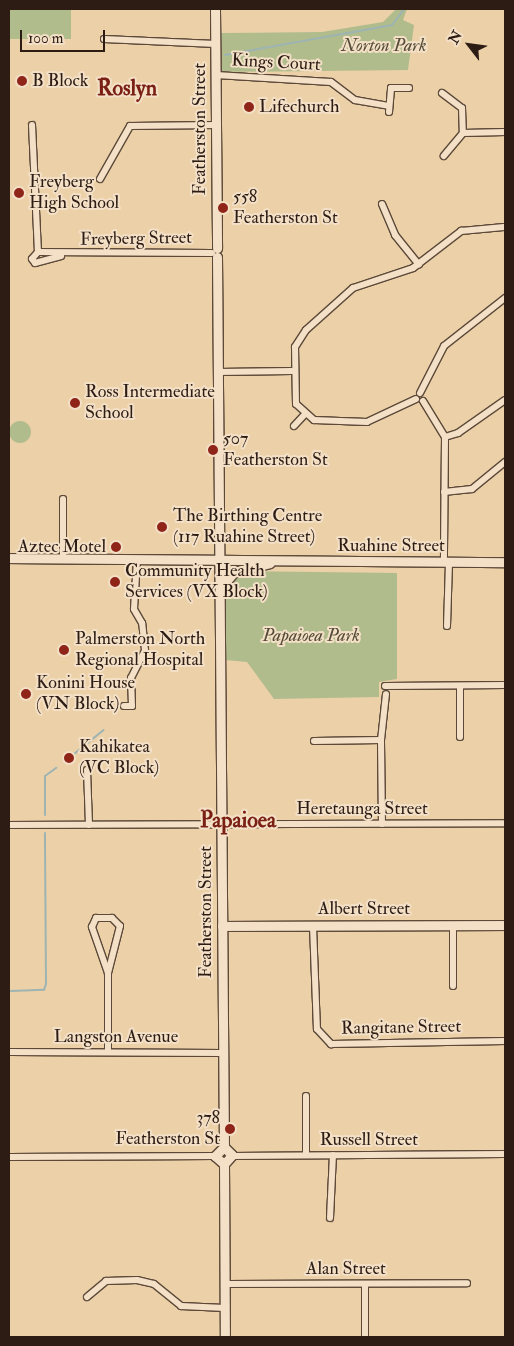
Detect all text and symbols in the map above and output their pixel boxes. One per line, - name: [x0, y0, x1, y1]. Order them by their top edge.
- scale bar: [22, 20, 108, 52]
- north arrow: [444, 20, 494, 70]
- text: N: [445, 28, 466, 47]
- text: 100 m: [28, 29, 63, 48]
- park label: Norton Park: [342, 35, 426, 57]
- street label: Kings Court: [231, 50, 321, 76]
- street label: Featherston Street: [189, 63, 211, 195]
- place label: B Block: [32, 70, 88, 92]
- marker: B Block: [16, 75, 28, 87]
- district label: Roslyn: [97, 76, 157, 102]
- place label: Lifechurch: [259, 96, 339, 118]
- marker: Lifechurch: [243, 101, 255, 113]
- place label: Freyberg High School: [29, 172, 119, 214]
- marker: Freyberg High School: [13, 187, 25, 199]
- place label: 558 Featherston St: [233, 187, 338, 230]
- marker: 558 Featherston St: [217, 202, 229, 214]
- street label: Freyberg Street: [80, 227, 192, 251]
- place label: Ross Intermediate School: [85, 382, 215, 424]
- marker: Ross Intermediate School: [69, 397, 81, 409]
- place label: 507 Featherston St: [223, 429, 328, 472]
- marker: 507 Featherston St: [207, 444, 219, 456]
- place label: The Birthing Centre (117 Ruahine Street): [173, 506, 322, 548]
- marker: The Birthing Centre (117 Ruahine Street): [155, 520, 169, 534]
- street label: Ruahine Street: [337, 535, 445, 557]
- place label: Aztec Motel: [18, 536, 106, 558]
- marker: Aztec Motel: [110, 541, 122, 553]
- place label: Community Health Services (VX Block): [125, 561, 268, 604]
- marker: Community Health Services (VX Block): [109, 576, 121, 588]
- park label: Papaioea Park: [262, 625, 360, 647]
- place label: Palmerston North Regional Hospital: [75, 629, 205, 672]
- marker: Palmerston North Regional Hospital: [57, 643, 71, 657]
- place label: Konini House (VN Block): [36, 673, 135, 716]
- marker: Konini House (VN Block): [20, 688, 32, 700]
- place label: Kahikatea (VC Block): [79, 737, 159, 780]
- marker: Kahikatea (VC Block): [63, 752, 75, 764]
- street label: Heretaunga Street: [296, 798, 428, 820]
- district label: Papaioea: [200, 808, 276, 834]
- street label: Featherston Street: [195, 846, 217, 978]
- street label: Albert Street: [318, 898, 410, 920]
- street label: Rangitane Street: [341, 1016, 461, 1040]
- street label: Langston Avenue: [54, 1026, 178, 1048]
- place label: 378 Featherston St: [115, 1108, 220, 1150]
- marker: 378 Featherston St: [224, 1123, 236, 1135]
- street label: Russell Street: [320, 1129, 418, 1151]
- street label: Alan Street: [306, 1258, 386, 1280]

